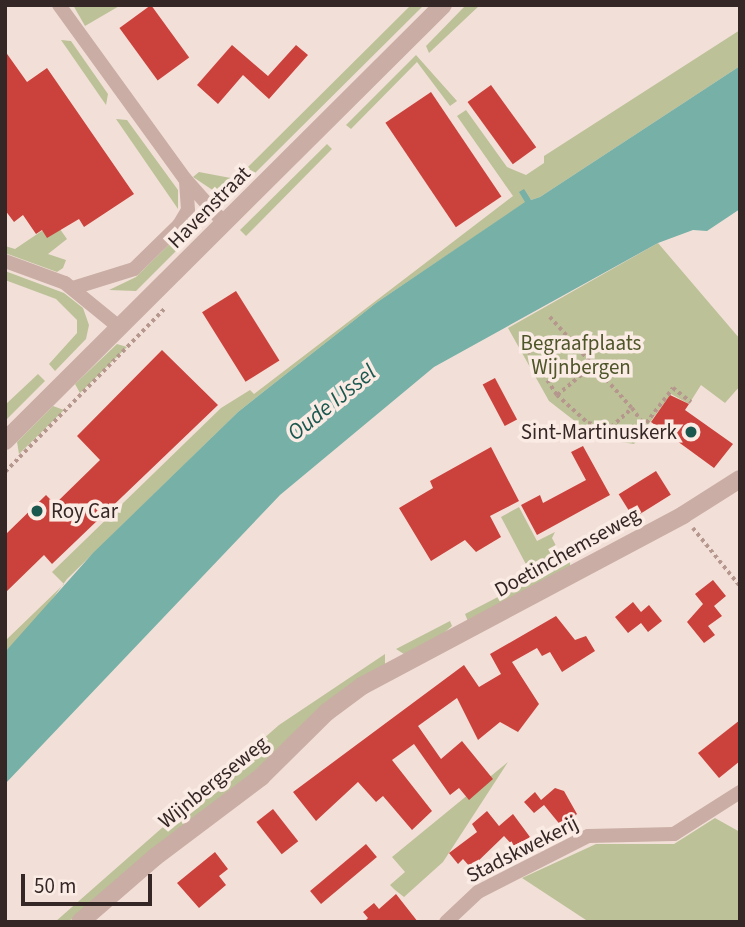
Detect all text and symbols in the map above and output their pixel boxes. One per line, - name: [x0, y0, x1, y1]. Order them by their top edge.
- street label: Havenstraat: [163, 161, 255, 253]
- park label: Begraafplaats Wijnbergen: [521, 330, 641, 380]
- water label: Oude IJssel: [282, 359, 382, 447]
- place label: Sint-Martinuskerk: [521, 419, 677, 445]
- marker: Sint-Martinuskerk: [683, 424, 699, 440]
- place label: Roy Car: [51, 498, 118, 524]
- street label: Doetinchemseweg: [490, 502, 644, 602]
- marker: Roy Car: [29, 503, 45, 519]
- street label: Wijnbergseweg: [153, 730, 273, 834]
- street label: Stadskwekerij: [462, 810, 582, 888]
- scale bar: [24, 860, 156, 904]
- text: 50 m: [34, 871, 76, 901]

